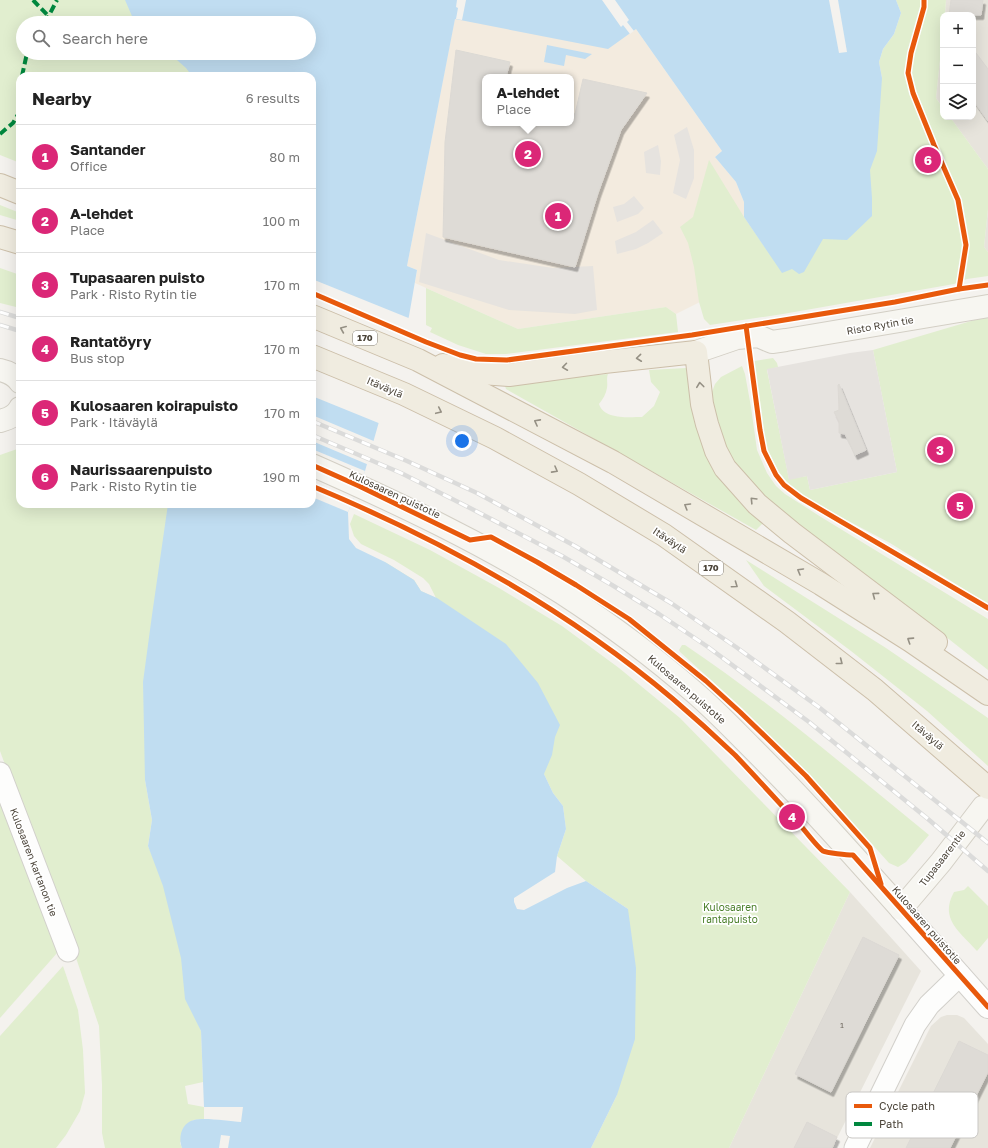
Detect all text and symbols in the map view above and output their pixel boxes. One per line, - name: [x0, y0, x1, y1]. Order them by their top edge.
- map controls: [940, 12, 976, 120]
- button: +: [940, 12, 976, 48]
- search box: [16, 16, 316, 60]
- icon: search: [30, 27, 52, 49]
- text: Search here: [62, 29, 148, 47]
- button: −: [940, 48, 976, 84]
- popup: [482, 74, 574, 126]
- text: A-lehdet: [496, 83, 560, 101]
- button: layers: [940, 84, 976, 120]
- text: Nearby: [32, 88, 92, 109]
- text: 6 results: [246, 90, 300, 106]
- text: Place: [496, 101, 531, 117]
- pin: 2: [515, 139, 541, 169]
- text: Santander: [70, 140, 146, 158]
- pin: 6: [915, 145, 941, 175]
- text: 1: [42, 149, 48, 165]
- text: 80 m: [269, 149, 300, 165]
- text: Office: [70, 158, 107, 174]
- pin: 1: [545, 201, 571, 231]
- text: A-lehdet: [70, 204, 133, 222]
- text: 2: [41, 213, 49, 229]
- text: 100 m: [263, 213, 300, 229]
- text: Place: [70, 222, 105, 238]
- text: Tupasaaren puisto: [70, 268, 205, 286]
- text: 3: [41, 277, 49, 293]
- text: 170 m: [264, 277, 300, 293]
- text: Park · Risto Rytin tie: [70, 286, 197, 302]
- street label: Risto Rytin tie: [846, 313, 915, 337]
- one-way arrow: [340, 326, 347, 334]
- road number: 170: [353, 331, 377, 345]
- text: Rantatöyry: [70, 332, 152, 350]
- text: 4: [41, 341, 49, 357]
- text: 170 m: [264, 341, 300, 357]
- text: Bus stop: [70, 350, 125, 366]
- one-way arrow: [636, 353, 642, 362]
- one-way arrow: [562, 362, 568, 371]
- street label: Itäväylä: [365, 374, 405, 400]
- one-way arrow: [696, 382, 705, 388]
- text: Kulosaaren koirapuisto: [70, 396, 238, 414]
- text: 5: [41, 405, 49, 421]
- text: 170 m: [264, 405, 300, 421]
- one-way arrow: [435, 406, 443, 414]
- text: Park · Itäväylä: [70, 414, 158, 430]
- one-way arrow: [534, 420, 541, 427]
- your location: [452, 431, 472, 451]
- pin: 3: [927, 435, 953, 465]
- text: Naurissaarenpuisto: [70, 460, 212, 478]
- one-way arrow: [551, 466, 558, 473]
- street label: Kulosaaren puistotie: [347, 468, 443, 521]
- text: 6: [41, 469, 49, 485]
- text: 190 m: [263, 469, 300, 485]
- text: Park · Risto Rytin tie: [70, 478, 197, 494]
- pin: 5: [947, 491, 973, 521]
- one-way arrow: [750, 497, 758, 505]
- one-way arrow: [684, 504, 691, 511]
- street label: Itäväylä: [651, 524, 689, 556]
- road number: 170: [699, 561, 723, 575]
- one-way arrow: [797, 569, 804, 576]
- one-way arrow: [731, 580, 738, 588]
- one-way arrow: [873, 593, 880, 600]
- one-way arrow: [907, 638, 914, 645]
- street label: Kulosaaren puistotie: [646, 652, 729, 726]
- one-way arrow: [835, 658, 842, 665]
- street label: Itäväylä: [910, 718, 946, 752]
- pin: 4: [779, 802, 805, 832]
- street label: Kulosaaren kartanon tie: [8, 806, 60, 918]
- street label: Tupasaarentie: [916, 827, 968, 888]
- street label: Kulosaaren puistotie: [890, 884, 964, 967]
- park label: Kulosaaren rantapuisto: [702, 901, 758, 925]
- house number: 1: [840, 1020, 844, 1030]
- legend: [846, 1092, 978, 1138]
- text: Cycle path: [879, 1099, 935, 1112]
- text: Path: [879, 1117, 903, 1130]

